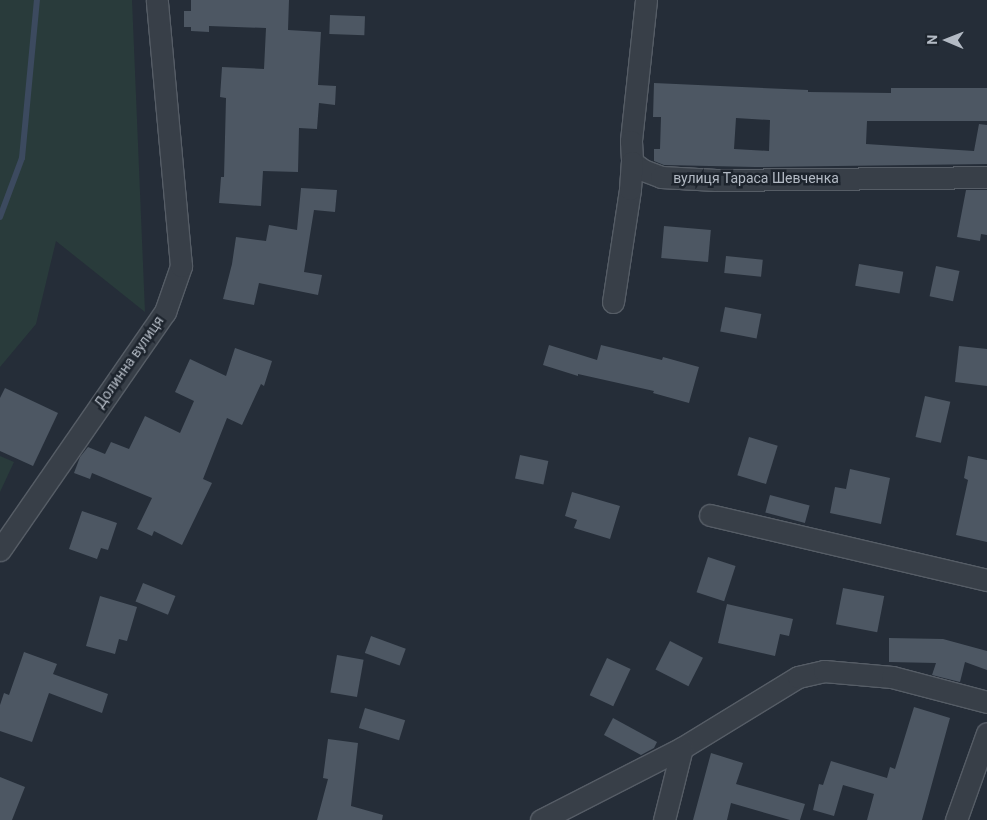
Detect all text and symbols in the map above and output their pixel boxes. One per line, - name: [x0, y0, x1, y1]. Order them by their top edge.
- north arrow: [922, 15, 972, 65]
- text: N: [924, 35, 940, 45]
- street label: вулиця Тараса Шевченка: [673, 170, 839, 186]
- street label: Долинна вулиця: [91, 313, 167, 411]

